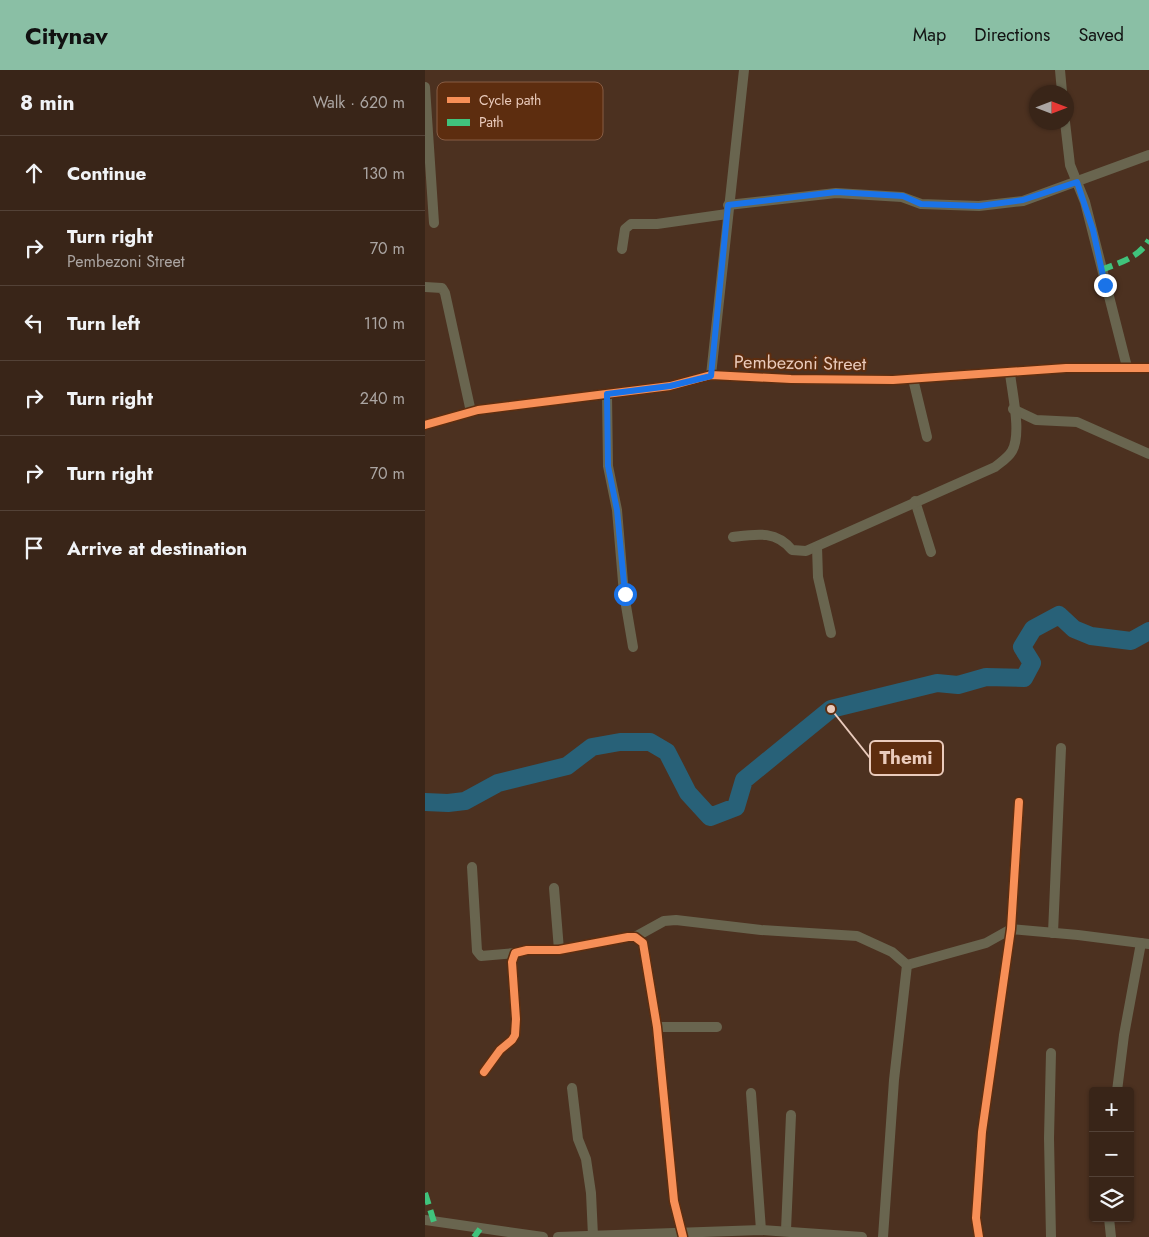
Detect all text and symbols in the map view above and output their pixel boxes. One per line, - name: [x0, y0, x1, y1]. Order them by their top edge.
- text: Citynav: [25, 18, 108, 53]
- text: Map: [913, 22, 946, 48]
- text: Directions: [974, 22, 1050, 48]
- text: Saved: [1078, 22, 1124, 48]
- legend: [437, 82, 603, 140]
- north arrow: [1029, 85, 1074, 130]
- text: 8 min: [20, 88, 75, 118]
- text: Cycle path: [479, 90, 541, 110]
- text: Walk · 620 m: [313, 91, 405, 114]
- text: Path: [479, 112, 504, 132]
- icon: ahead: [20, 159, 48, 187]
- text: Continue: [67, 160, 146, 187]
- text: 130 m: [362, 162, 405, 185]
- text: Turn right: [67, 223, 153, 250]
- icon: right: [20, 234, 48, 262]
- text: 70 m: [370, 237, 405, 260]
- text: Pembezoni Street: [67, 250, 185, 273]
- route end: [1094, 274, 1117, 297]
- icon: left: [20, 309, 48, 337]
- text: Turn left: [67, 310, 140, 337]
- text: 110 m: [364, 312, 405, 335]
- street label: Pembezoni Street: [734, 349, 867, 377]
- icon: right: [20, 384, 48, 412]
- text: Turn right: [67, 385, 153, 412]
- text: 240 m: [360, 387, 405, 410]
- icon: right: [20, 459, 48, 487]
- text: Turn right: [67, 460, 153, 487]
- text: 70 m: [370, 462, 405, 485]
- icon: arrive: [20, 534, 48, 562]
- text: Arrive at destination: [67, 535, 247, 562]
- route start: [614, 583, 637, 606]
- callout: Themi: [870, 741, 943, 775]
- text: Themi: [879, 744, 933, 771]
- map controls: [1089, 1087, 1134, 1222]
- button: +: [1089, 1087, 1134, 1132]
- button: −: [1089, 1132, 1134, 1177]
- button: layers: [1089, 1177, 1134, 1222]

